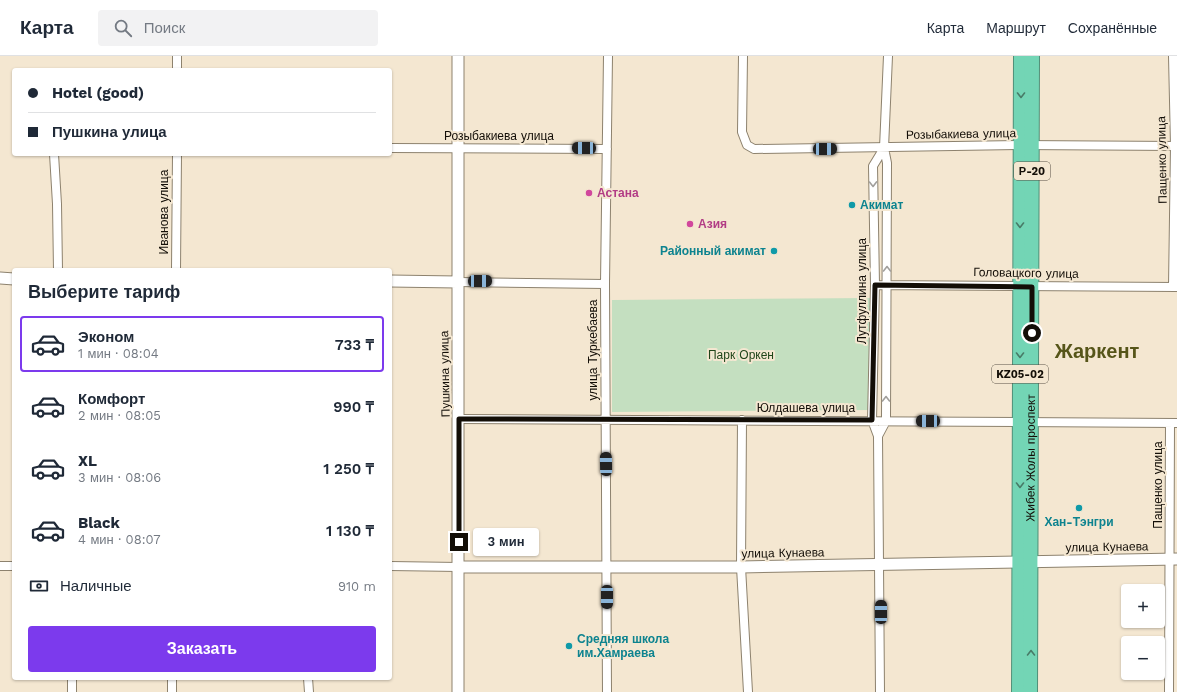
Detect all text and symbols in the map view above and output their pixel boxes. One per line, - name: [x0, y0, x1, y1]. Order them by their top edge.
- search box: [98, 10, 378, 46]
- text: Карта: [20, 16, 74, 39]
- icon: search: [112, 17, 134, 39]
- text: Поиск: [144, 19, 185, 37]
- text: Карта: [927, 20, 964, 36]
- text: Маршрут: [986, 20, 1046, 36]
- text: Сохранённые: [1068, 20, 1157, 36]
- text: Hotel (good): [52, 84, 144, 102]
- one-way arrow: [1017, 92, 1025, 98]
- street label: Пащенко улица: [1154, 116, 1170, 204]
- text: Пушкина улица: [52, 123, 167, 141]
- street label: Розыбакиева улица: [906, 126, 1016, 142]
- street label: Розыбакиева улица: [444, 129, 554, 143]
- car: [572, 142, 596, 154]
- car: [813, 143, 837, 155]
- road number: Р-20: [1014, 162, 1050, 180]
- street label: Иванова улица: [157, 169, 171, 254]
- one-way arrow: [869, 181, 877, 187]
- place label: Астана: [597, 186, 639, 200]
- marker: Астана: [584, 188, 594, 198]
- place label: Акимат: [860, 198, 903, 212]
- marker: Акимат: [847, 200, 857, 210]
- place label: Азия: [698, 217, 727, 231]
- marker: Азия: [685, 219, 695, 229]
- one-way arrow: [1016, 222, 1024, 228]
- street label: Лутфуллина улица: [855, 238, 869, 344]
- place label: Районный акимат: [660, 244, 766, 258]
- marker: Районный акимат: [769, 246, 779, 256]
- street label: Головацкого улица: [973, 265, 1079, 281]
- one-way arrow: [883, 266, 891, 272]
- car: [468, 275, 492, 287]
- text: Выберите тариф: [28, 281, 180, 302]
- street label: улица Туркебаева: [586, 299, 600, 401]
- route start: [1023, 324, 1041, 342]
- icon: car: [30, 326, 66, 362]
- text: Эконом: [78, 328, 134, 346]
- street label: Пушкина улица: [437, 330, 453, 417]
- text: 733 ₸: [335, 336, 374, 354]
- district label: Жаркент: [1054, 339, 1140, 363]
- text: 1 мин · 08:04: [78, 346, 159, 361]
- park label: Парк Оркен: [708, 348, 774, 362]
- one-way arrow: [1016, 352, 1024, 358]
- road number: KZ05-02: [992, 365, 1048, 383]
- icon: car: [30, 388, 66, 424]
- text: Комфорт: [78, 390, 145, 408]
- street label: Жибек Жолы проспект: [1024, 394, 1038, 522]
- one-way arrow: [882, 396, 890, 402]
- text: 990 ₸: [333, 398, 374, 416]
- street label: Юлдашева улица: [757, 401, 856, 415]
- text: 2 мин · 08:05: [78, 408, 161, 423]
- car: [916, 415, 940, 427]
- street label: Пащенко улица: [1151, 441, 1165, 529]
- icon: car: [30, 450, 66, 486]
- text: XL: [78, 452, 97, 470]
- car: [600, 452, 612, 476]
- text: 1 250 ₸: [323, 460, 374, 478]
- text: 3 мин · 08:06: [78, 470, 161, 485]
- one-way arrow: [1016, 482, 1024, 488]
- marker: Хан-Тэнгри: [1074, 503, 1084, 513]
- icon: car: [30, 512, 66, 548]
- text: Black: [78, 514, 120, 532]
- place label: Хан-Тэнгри: [1044, 515, 1114, 529]
- text: 1 130 ₸: [326, 522, 374, 540]
- callout: 3 мин: [473, 528, 539, 556]
- text: 4 мин · 08:07: [78, 532, 161, 547]
- route end: [450, 533, 468, 551]
- text: 3 мин: [487, 534, 525, 549]
- street label: улица Кунаева: [1065, 539, 1149, 555]
- street label: улица Кунаева: [741, 545, 825, 561]
- icon: cash: [28, 575, 50, 597]
- text: Наличные: [60, 577, 132, 595]
- text: 910 m: [338, 579, 376, 594]
- map controls: [1121, 584, 1165, 680]
- button: +: [1121, 584, 1165, 628]
- car: [601, 585, 613, 609]
- car: [875, 600, 887, 624]
- button: Заказать: [28, 626, 376, 672]
- place label: Средняя школа им.Хамраева: [577, 632, 669, 660]
- button: −: [1121, 636, 1165, 680]
- marker: Средняя школа им.Хамраева: [564, 641, 574, 651]
- one-way arrow: [1027, 650, 1035, 656]

